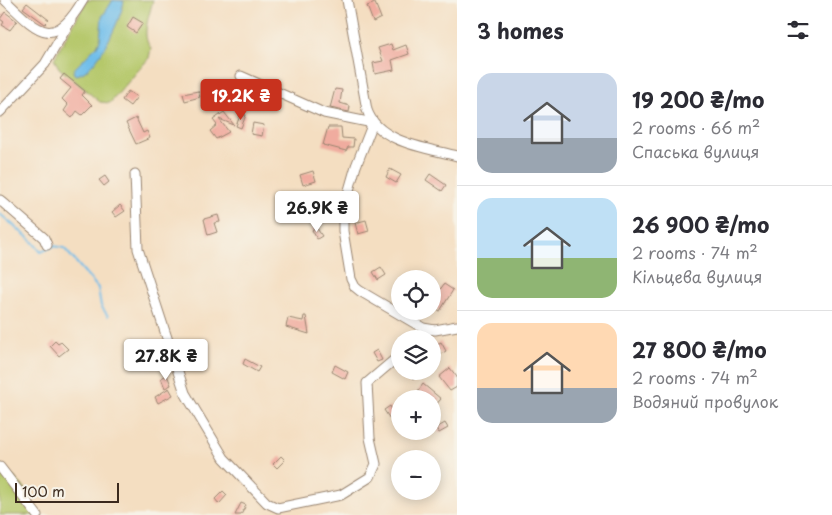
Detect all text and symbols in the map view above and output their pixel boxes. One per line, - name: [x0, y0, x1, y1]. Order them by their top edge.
- text: 3 homes: [477, 14, 564, 46]
- icon: filters: [784, 16, 812, 44]
- pin: 19.2K ₴: [195, 78, 287, 121]
- text: 19.2K ₴: [212, 83, 270, 107]
- text: 19 200 ₴/mo: [632, 83, 764, 115]
- icon: home: [517, 93, 577, 153]
- text: 2 rooms · 66 m²: [632, 115, 760, 139]
- text: Спаська вулиця: [632, 139, 759, 163]
- pin: 26.9K ₴: [271, 190, 363, 233]
- text: 26.9K ₴: [286, 195, 348, 219]
- text: 26 900 ₴/mo: [632, 208, 769, 240]
- icon: home: [517, 218, 577, 278]
- text: 2 rooms · 74 m²: [632, 240, 758, 264]
- text: Кільцева вулиця: [632, 264, 762, 288]
- map controls: [391, 270, 441, 500]
- button: locate: [391, 270, 441, 320]
- button: layers: [391, 330, 441, 380]
- text: 27 800 ₴/mo: [632, 333, 767, 365]
- pin: 27.8K ₴: [120, 338, 212, 381]
- text: 27.8K ₴: [135, 343, 197, 367]
- icon: home: [517, 343, 577, 403]
- text: 2 rooms · 74 m²: [632, 365, 758, 389]
- text: Водяний провулок: [632, 389, 778, 413]
- button: +: [391, 390, 441, 440]
- button: −: [391, 450, 441, 500]
- scale bar: [15, 480, 119, 503]
- text: 100 m: [22, 481, 65, 502]

